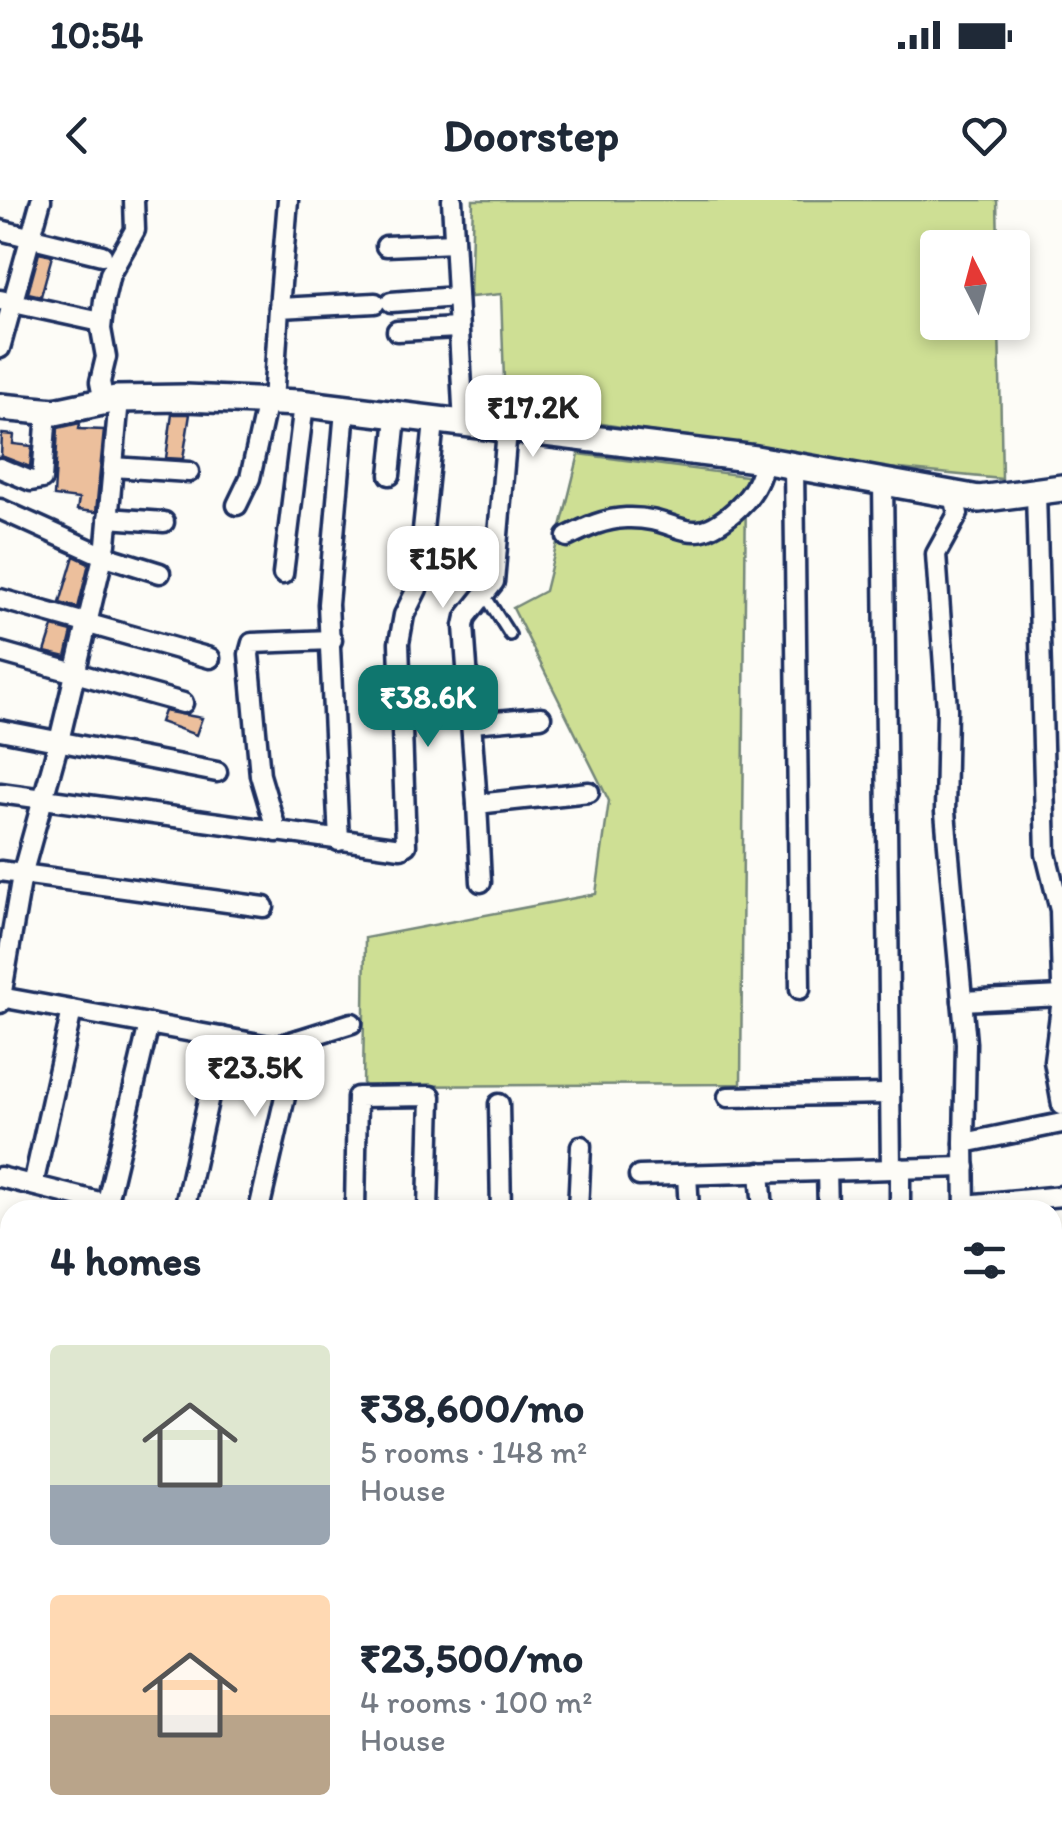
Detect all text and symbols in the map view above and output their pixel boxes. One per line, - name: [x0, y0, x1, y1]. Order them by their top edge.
- text: 10:54: [50, 12, 143, 58]
- icon: back: [50, 108, 105, 163]
- text: Doorstep: [443, 108, 619, 162]
- icon: heart: [957, 108, 1012, 163]
- north arrow: [920, 230, 1030, 340]
- map controls: [920, 230, 1030, 340]
- pin: ₹17.2K: [452, 375, 614, 460]
- text: ₹17.2K: [487, 388, 579, 426]
- pin: ₹15K: [384, 526, 502, 611]
- text: ₹15K: [409, 539, 477, 577]
- pin: ₹38.6K: [347, 665, 509, 750]
- text: ₹38.6K: [380, 678, 476, 716]
- pin: ₹23.5K: [174, 1035, 336, 1120]
- text: ₹23.5K: [207, 1048, 303, 1086]
- icon: filters: [957, 1233, 1012, 1288]
- text: 4 homes: [50, 1235, 201, 1286]
- text: ₹38,600/mo: [360, 1382, 585, 1433]
- icon: home: [130, 1385, 250, 1505]
- text: 5 rooms · 148 m²: [360, 1433, 587, 1471]
- text: House: [360, 1471, 446, 1509]
- text: ₹23,500/mo: [360, 1632, 584, 1683]
- icon: home: [130, 1635, 250, 1755]
- text: 4 rooms · 100 m²: [360, 1683, 592, 1721]
- text: House: [360, 1721, 446, 1759]

